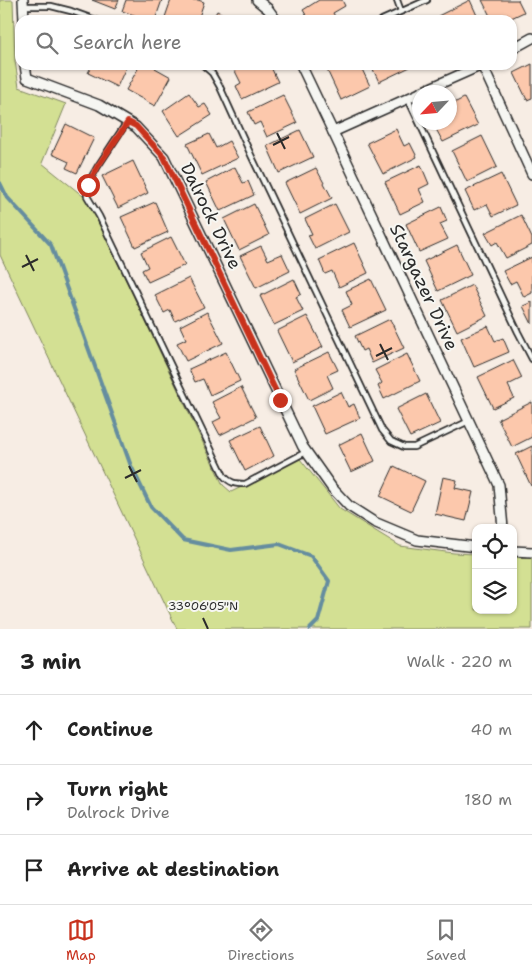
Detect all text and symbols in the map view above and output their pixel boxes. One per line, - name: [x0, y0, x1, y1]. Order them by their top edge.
- search box: [15, 15, 517, 70]
- icon: search: [33, 29, 61, 57]
- text: Search here: [73, 30, 182, 55]
- north arrow: [412, 85, 457, 130]
- street label: Dalrock Drive: [175, 159, 247, 273]
- route start: [77, 174, 100, 197]
- street label: Stargazer Drive: [384, 220, 464, 354]
- route end: [269, 389, 292, 412]
- map controls: [472, 524, 517, 614]
- button: locate: [472, 524, 517, 569]
- button: layers: [472, 569, 517, 614]
- text: 33°06'05"N: [168, 598, 238, 614]
- text: 3 min: [20, 648, 81, 676]
- text: Walk · 220 m: [406, 651, 512, 672]
- icon: ahead: [20, 716, 48, 744]
- text: Continue: [67, 717, 153, 742]
- text: 40 m: [470, 719, 512, 740]
- text: Turn right: [67, 777, 168, 802]
- icon: right: [20, 786, 48, 814]
- text: 180 m: [464, 789, 512, 810]
- text: Dalrock Drive: [67, 802, 170, 823]
- icon: arrive: [20, 856, 48, 884]
- text: Arrive at destination: [67, 857, 279, 882]
- tab: Map: [66, 916, 96, 964]
- tab: Directions: [228, 916, 294, 964]
- tab: Saved: [426, 916, 466, 964]

